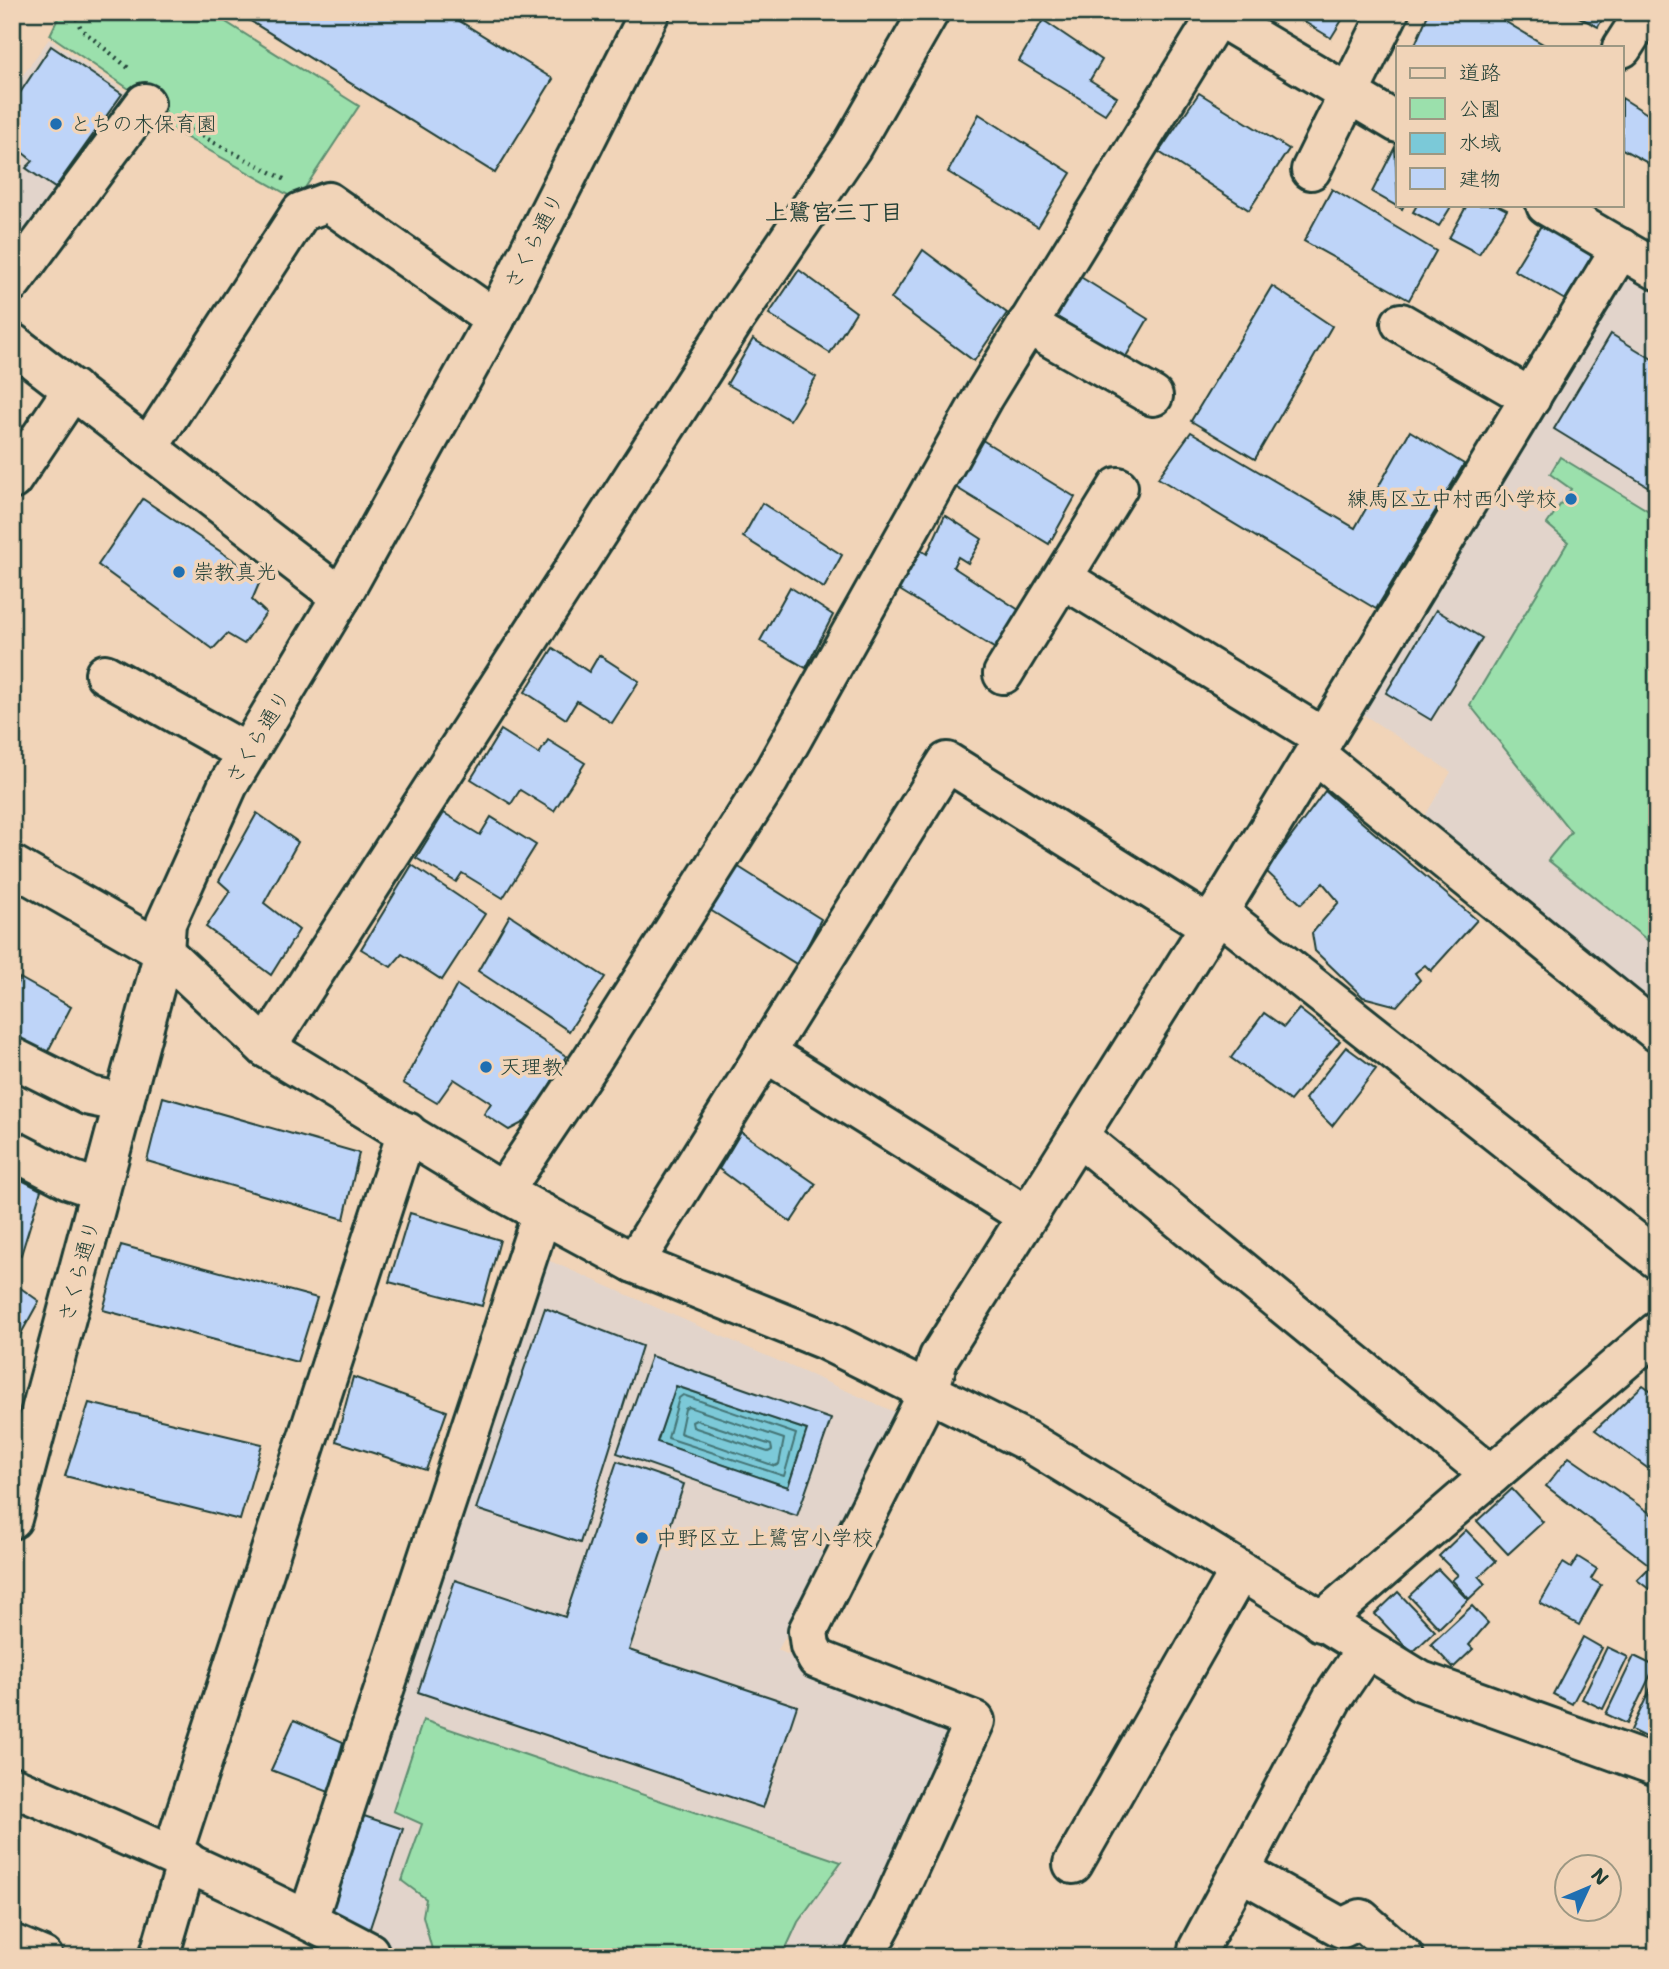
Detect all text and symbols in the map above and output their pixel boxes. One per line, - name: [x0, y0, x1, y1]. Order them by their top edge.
- legend: [1396, 46, 1624, 206]
- text: 道路: [1459, 59, 1501, 87]
- text: 公園: [1459, 95, 1501, 123]
- place label: とちの木保育園: [70, 110, 217, 138]
- marker: とちの木保育園: [48, 116, 64, 132]
- text: 水域: [1459, 129, 1501, 157]
- text: 建物: [1459, 165, 1501, 193]
- street label: さくら通り: [498, 188, 570, 294]
- district label: 上鷺宮三丁目: [765, 197, 903, 227]
- place label: 練馬区立中村西小学校: [1347, 485, 1557, 513]
- marker: 練馬区立中村西小学校: [1563, 491, 1579, 507]
- place label: 崇教真光: [193, 558, 277, 586]
- marker: 崇教真光: [171, 564, 187, 580]
- street label: さくら通り: [219, 685, 297, 789]
- place label: 天理教: [500, 1053, 563, 1081]
- marker: 天理教: [478, 1059, 494, 1075]
- street label: さくら通り: [52, 1217, 106, 1325]
- place label: 中野区立 上鷺宮小学校: [656, 1524, 873, 1552]
- marker: 中野区立 上鷺宮小学校: [634, 1530, 650, 1546]
- north arrow: [1554, 1854, 1624, 1924]
- text: N: [1586, 1862, 1614, 1891]

